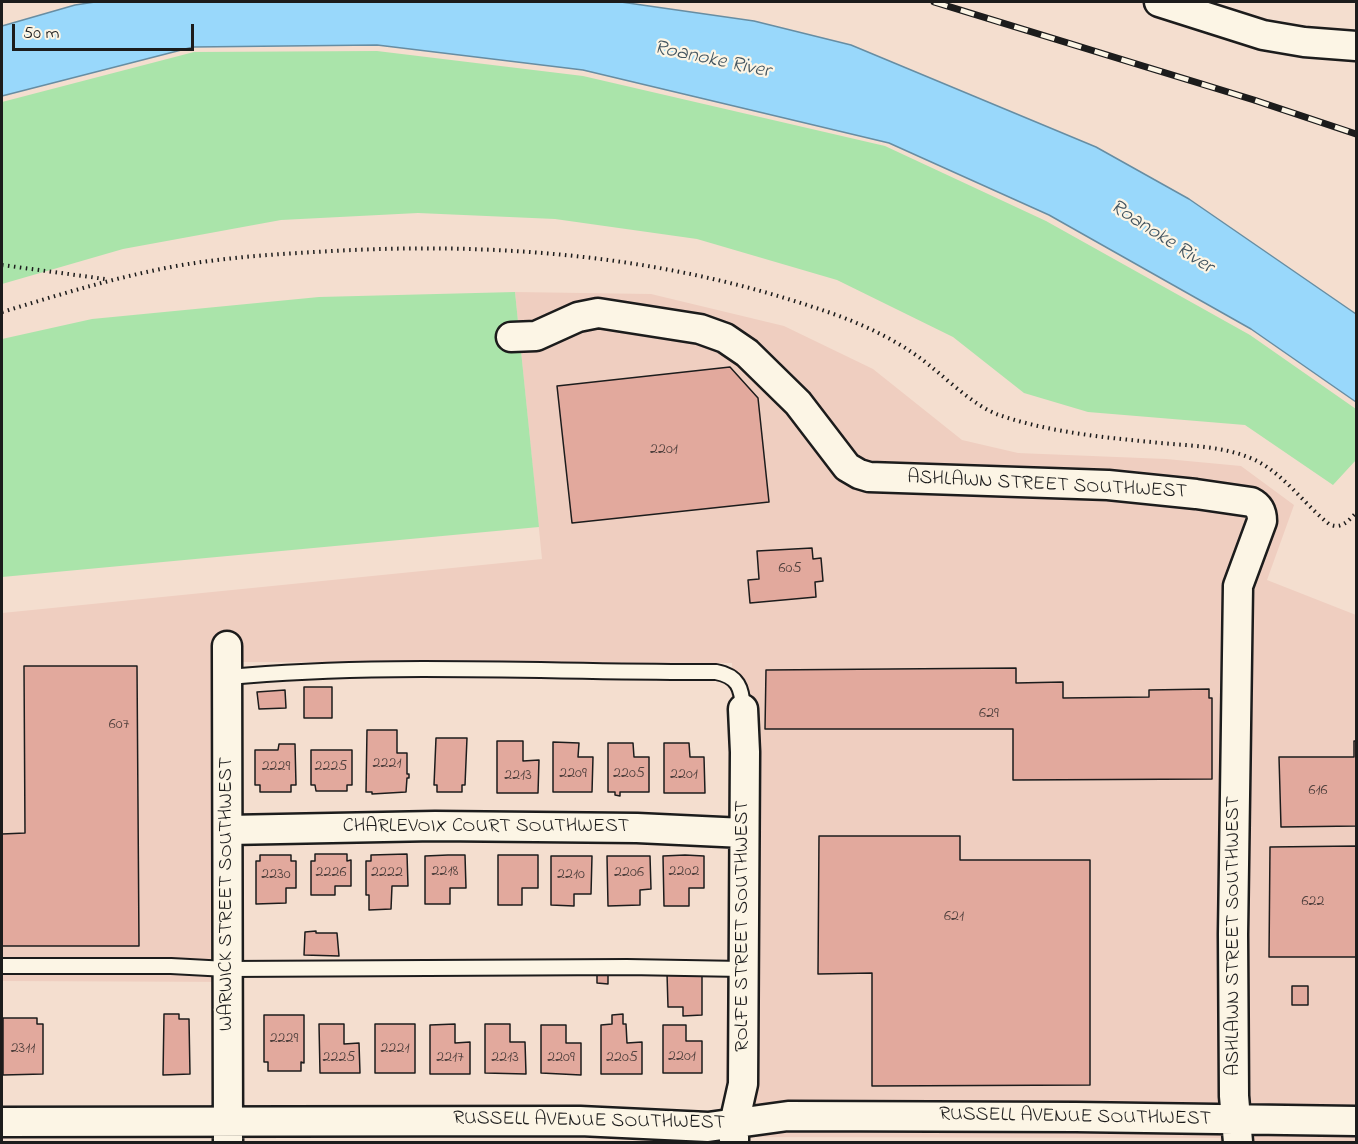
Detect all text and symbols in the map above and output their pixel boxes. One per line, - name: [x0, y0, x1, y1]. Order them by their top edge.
- scale bar: [15, 12, 196, 50]
- text: 50 m: [23, 21, 60, 47]
- water label: Roanoke River: [651, 36, 773, 86]
- water label: Roanoke River: [1104, 195, 1218, 281]
- house number: 2201: [650, 440, 678, 460]
- street label: ASHLAWN STREET SOUTHWEST: [906, 467, 1188, 505]
- house number: 605: [778, 559, 802, 579]
- house number: 629: [979, 704, 999, 724]
- house number: 607: [109, 715, 129, 735]
- house number: 2221: [373, 754, 401, 774]
- street label: WARWICK STREET SOUTHWEST: [216, 757, 240, 1031]
- house number: 2229: [262, 757, 290, 777]
- house number: 2225: [314, 757, 348, 777]
- house number: 2209: [559, 764, 587, 784]
- house number: 2205: [613, 764, 645, 784]
- house number: 2201: [670, 765, 698, 785]
- house number: 2213: [504, 766, 532, 786]
- house number: 616: [1308, 781, 1328, 801]
- street label: ASHLAWN STREET SOUTHWEST: [1223, 796, 1247, 1076]
- street label: ROLFE STREET SOUTHWEST: [732, 800, 756, 1052]
- street label: CHARLEVOIX COURT SOUTHWEST: [343, 816, 629, 840]
- house number: 2218: [432, 862, 458, 882]
- house number: 2202: [669, 862, 699, 882]
- house number: 2226: [316, 863, 346, 883]
- house number: 2222: [371, 863, 403, 883]
- house number: 2206: [614, 863, 644, 883]
- house number: 2230: [261, 865, 291, 885]
- house number: 2210: [557, 865, 585, 885]
- house number: 622: [1302, 892, 1324, 912]
- house number: 621: [944, 907, 964, 927]
- house number: 2229: [270, 1029, 298, 1049]
- house number: 2311: [11, 1039, 35, 1059]
- house number: 2221: [381, 1039, 409, 1059]
- house number: 2201: [668, 1047, 696, 1067]
- house number: 2225: [322, 1048, 356, 1068]
- house number: 2217: [436, 1048, 464, 1068]
- house number: 2213: [491, 1048, 519, 1068]
- house number: 2209: [547, 1048, 575, 1068]
- house number: 2205: [606, 1048, 638, 1068]
- street label: RUSSELL AVENUE SOUTHWEST: [939, 1104, 1211, 1132]
- street label: RUSSELL AVENUE SOUTHWEST: [453, 1108, 725, 1136]

